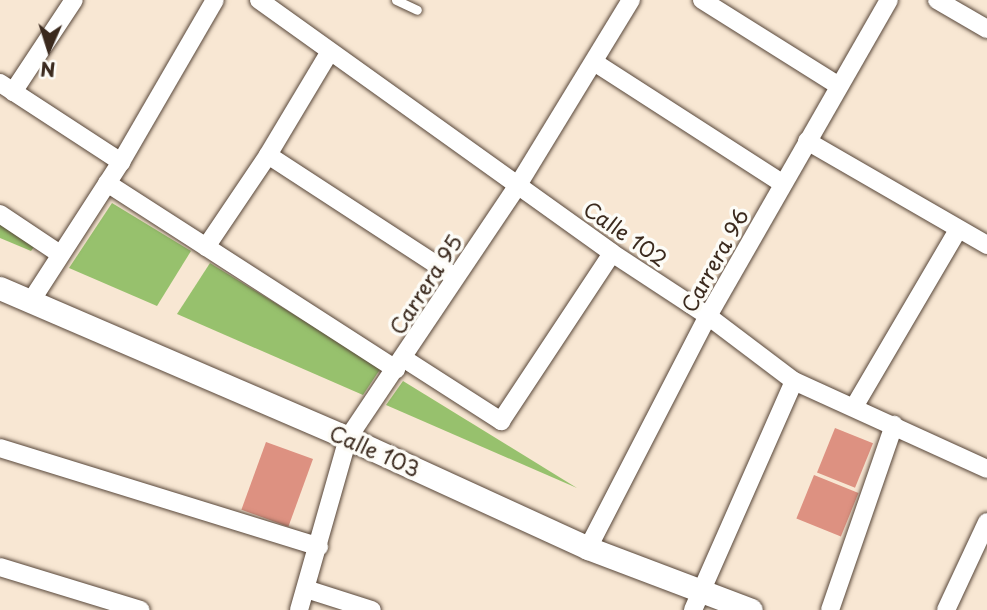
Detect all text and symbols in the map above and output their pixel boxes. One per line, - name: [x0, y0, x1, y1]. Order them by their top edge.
- north arrow: [14, 14, 84, 84]
- text: N: [40, 56, 56, 84]
- street label: Calle 102: [579, 195, 673, 271]
- street label: Carrera 96: [675, 204, 753, 316]
- street label: Carrera 95: [384, 230, 466, 338]
- street label: Calle 103: [326, 419, 424, 481]

